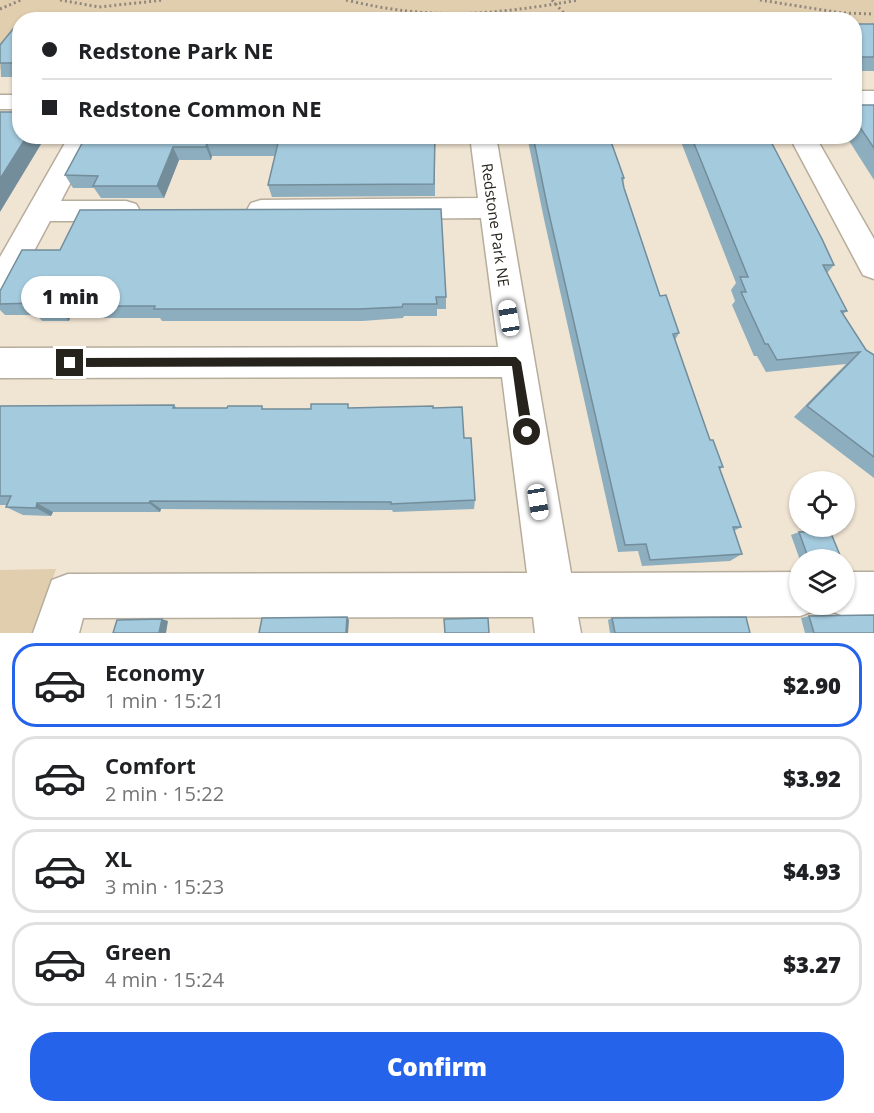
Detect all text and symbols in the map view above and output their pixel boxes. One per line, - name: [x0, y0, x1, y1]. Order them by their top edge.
- text: Redstone Park NE: [78, 35, 273, 65]
- text: Redstone Common NE: [78, 93, 322, 123]
- street label: Redstone Park NE: [477, 162, 515, 288]
- callout: 1 min: [20, 276, 119, 318]
- text: 1 min: [42, 283, 99, 310]
- car: [497, 299, 521, 337]
- route end: [56, 349, 83, 376]
- route start: [513, 418, 540, 445]
- map controls: [789, 471, 855, 615]
- button: locate: [789, 471, 855, 537]
- car: [526, 483, 550, 521]
- button: layers: [789, 549, 855, 615]
- text: Economy: [105, 657, 204, 687]
- icon: car: [33, 658, 87, 712]
- text: $2.90: [783, 670, 841, 700]
- text: 1 min · 15:21: [105, 687, 224, 714]
- text: Comfort: [105, 750, 196, 780]
- icon: car: [33, 751, 87, 805]
- text: $3.92: [783, 763, 841, 793]
- text: 2 min · 15:22: [105, 780, 224, 807]
- text: XL: [105, 843, 132, 873]
- icon: car: [33, 844, 87, 898]
- text: $4.93: [783, 856, 841, 886]
- text: 3 min · 15:23: [105, 873, 224, 900]
- text: Green: [105, 936, 171, 966]
- icon: car: [33, 937, 87, 991]
- text: $3.27: [783, 949, 841, 979]
- text: 4 min · 15:24: [105, 966, 224, 993]
- button: Confirm: [30, 1032, 844, 1101]

